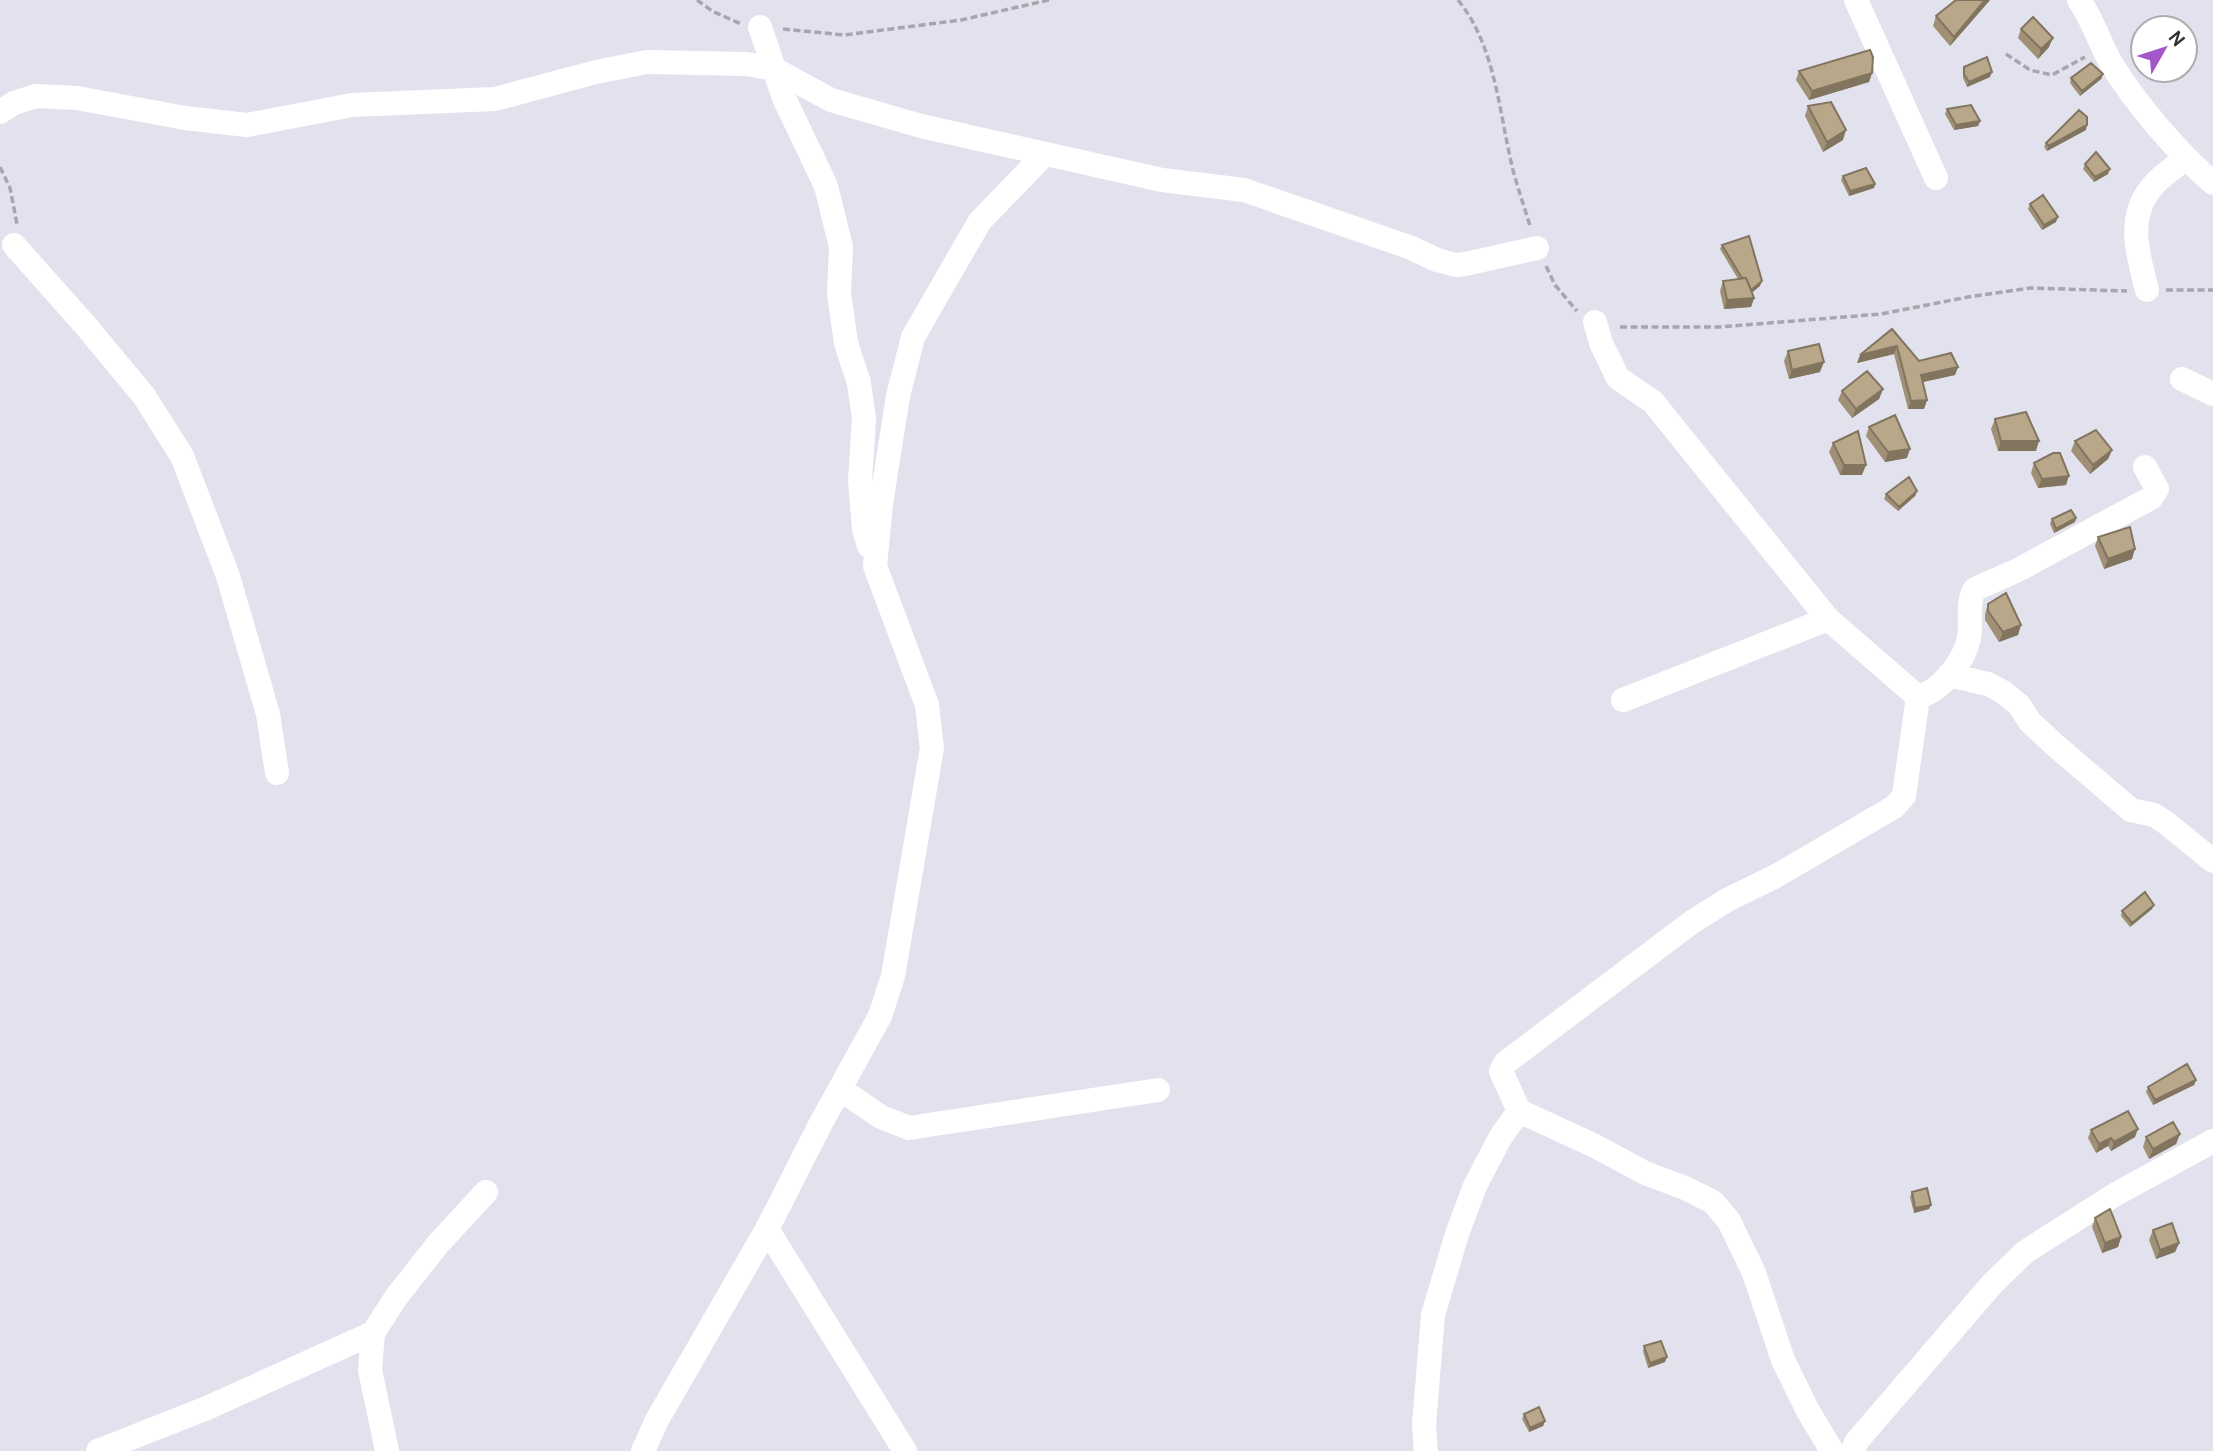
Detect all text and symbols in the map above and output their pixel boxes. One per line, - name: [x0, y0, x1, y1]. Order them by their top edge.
- north arrow: [2129, 14, 2199, 84]
- text: N: [2164, 26, 2190, 51]

